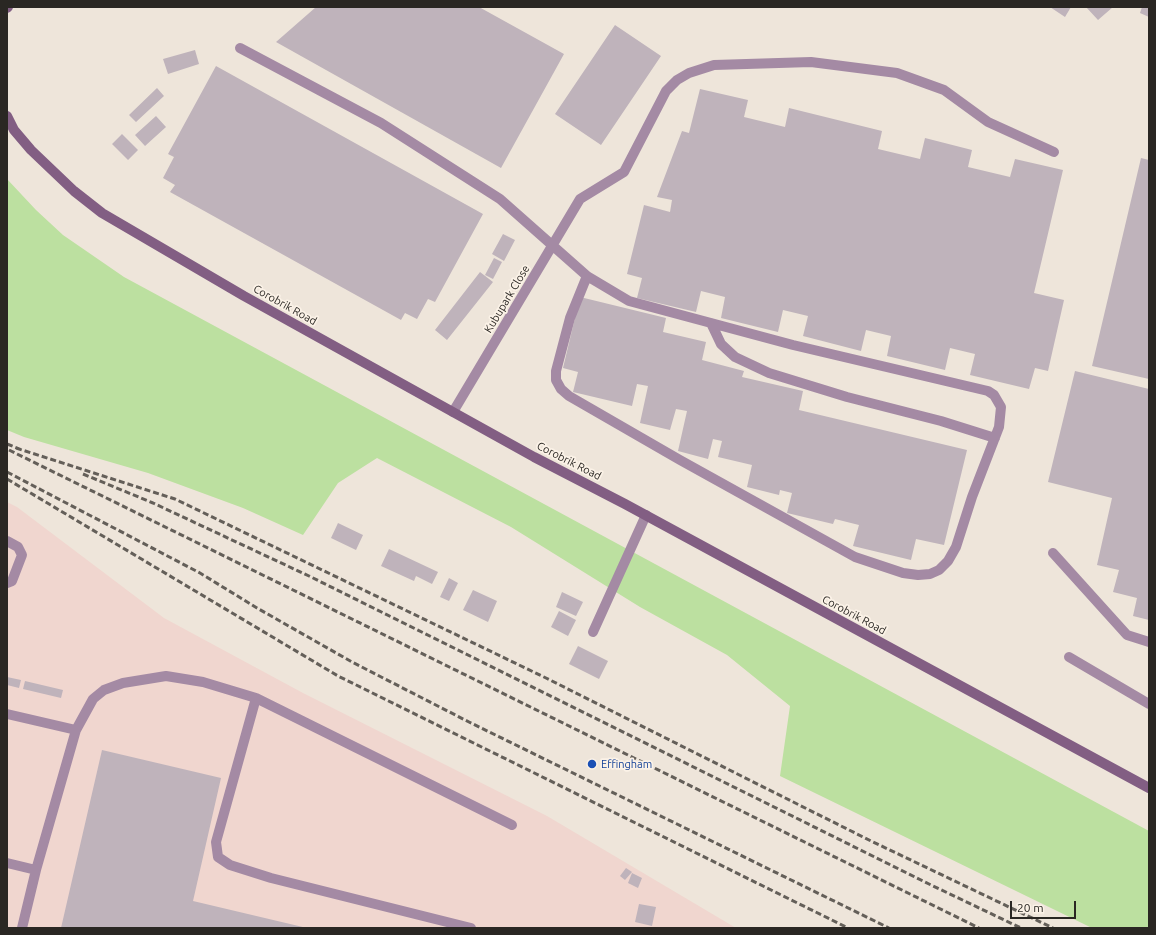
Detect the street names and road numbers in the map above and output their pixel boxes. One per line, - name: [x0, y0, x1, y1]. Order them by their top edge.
- street label: Kubupark Close: [482, 263, 532, 335]
- street label: Corobrik Road: [251, 282, 319, 328]
- street label: Corobrik Road: [535, 439, 603, 483]
- street label: Corobrik Road: [820, 593, 888, 637]

